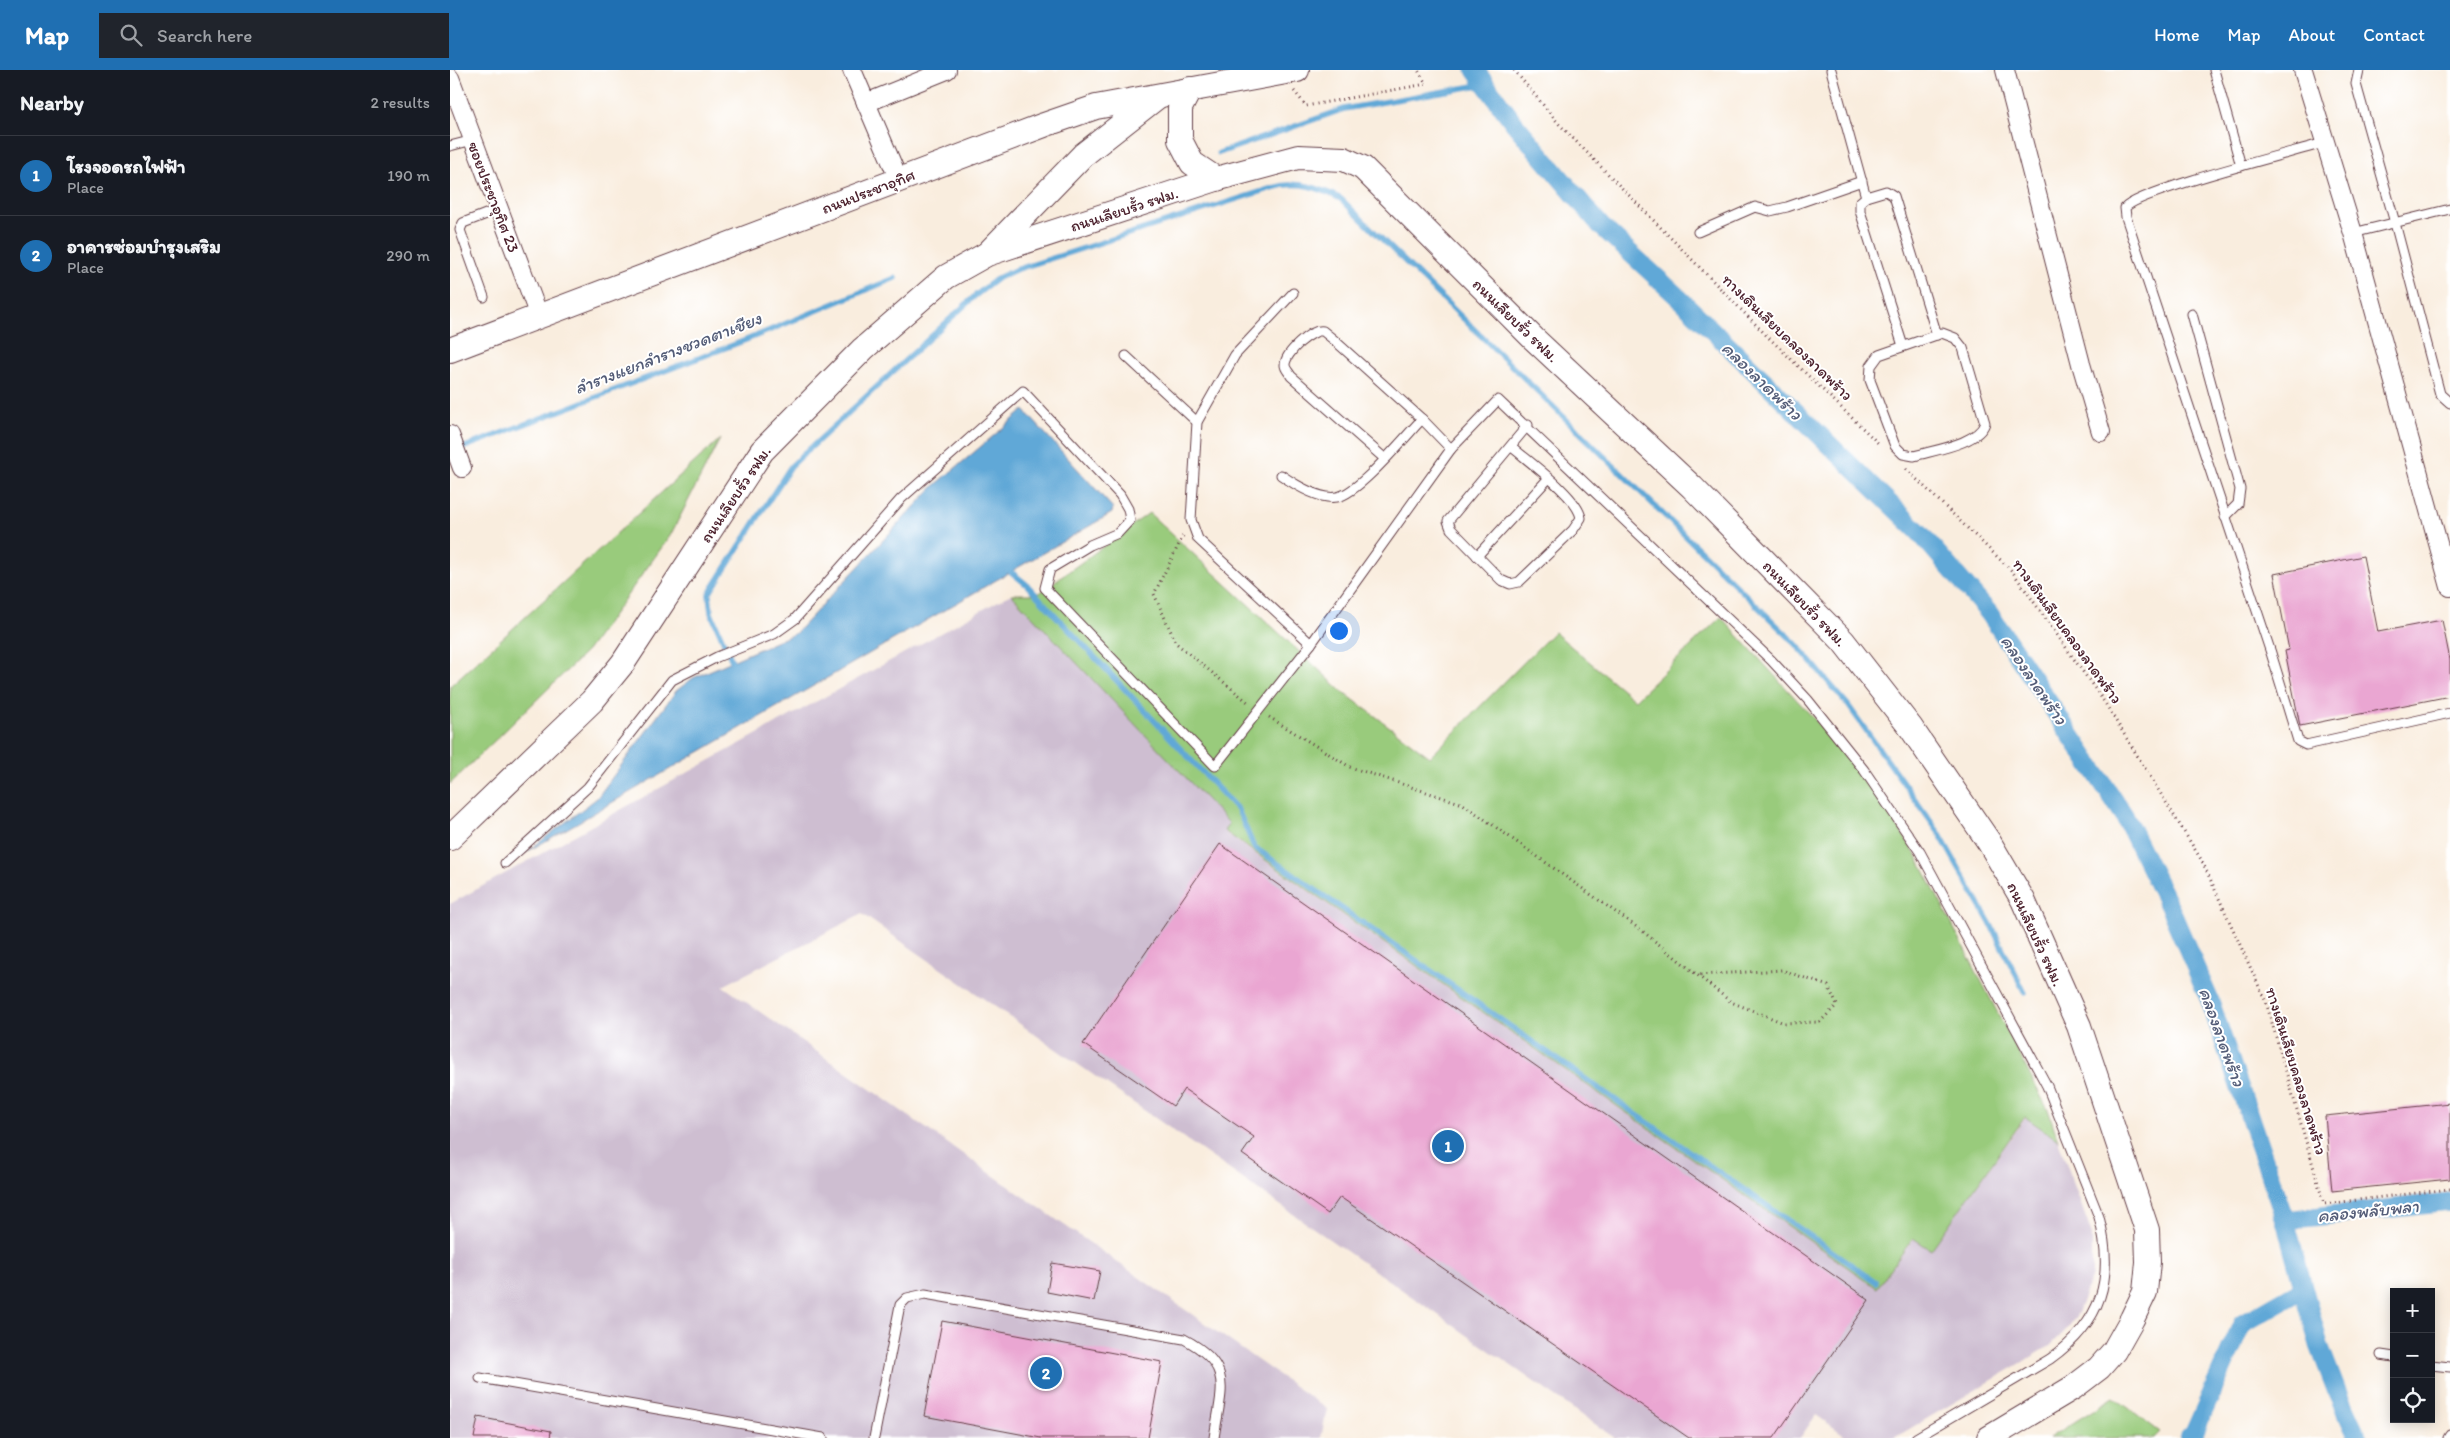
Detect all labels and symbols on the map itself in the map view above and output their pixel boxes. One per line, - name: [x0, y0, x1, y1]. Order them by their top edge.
- street label: ซอยประชาอุทิศ 23: [463, 139, 523, 256]
- street label: ถนนประชาอุทิศ: [819, 165, 918, 219]
- street label: ถนนเลียบรั้ว รฟม.: [1068, 183, 1181, 236]
- street label: ทางเดินเลียบคลองลาดพร้าว: [1719, 270, 1857, 404]
- street label: ถนนเลียบรั้ว รฟม.: [1469, 274, 1563, 366]
- water label: ลำรางแยกลำรางชวดตาเชียง: [571, 307, 766, 399]
- water label: คลองลาดพร้าว: [1717, 337, 1807, 425]
- street label: ถนนเลียบรั้ว รฟม.: [696, 442, 775, 546]
- street label: ทางเดินเลียบคลองลาดพร้าว: [2009, 555, 2127, 707]
- street label: ถนนเลียบรั้ว รฟม.: [1759, 556, 1851, 650]
- your location: [1326, 618, 1352, 644]
- water label: คลองลาดพร้าว: [1996, 631, 2072, 729]
- street label: ถนนเลียบรั้ว รฟม.: [2003, 879, 2068, 989]
- water label: คลองลาดพร้าว: [2194, 985, 2250, 1091]
- street label: ทางเดินเลียบคลองลาดพร้าว: [2262, 985, 2331, 1157]
- pin: 1: [1432, 1127, 1464, 1165]
- water label: คลองพลับพลา: [2316, 1195, 2420, 1227]
- pin: 2: [1030, 1354, 1062, 1392]

